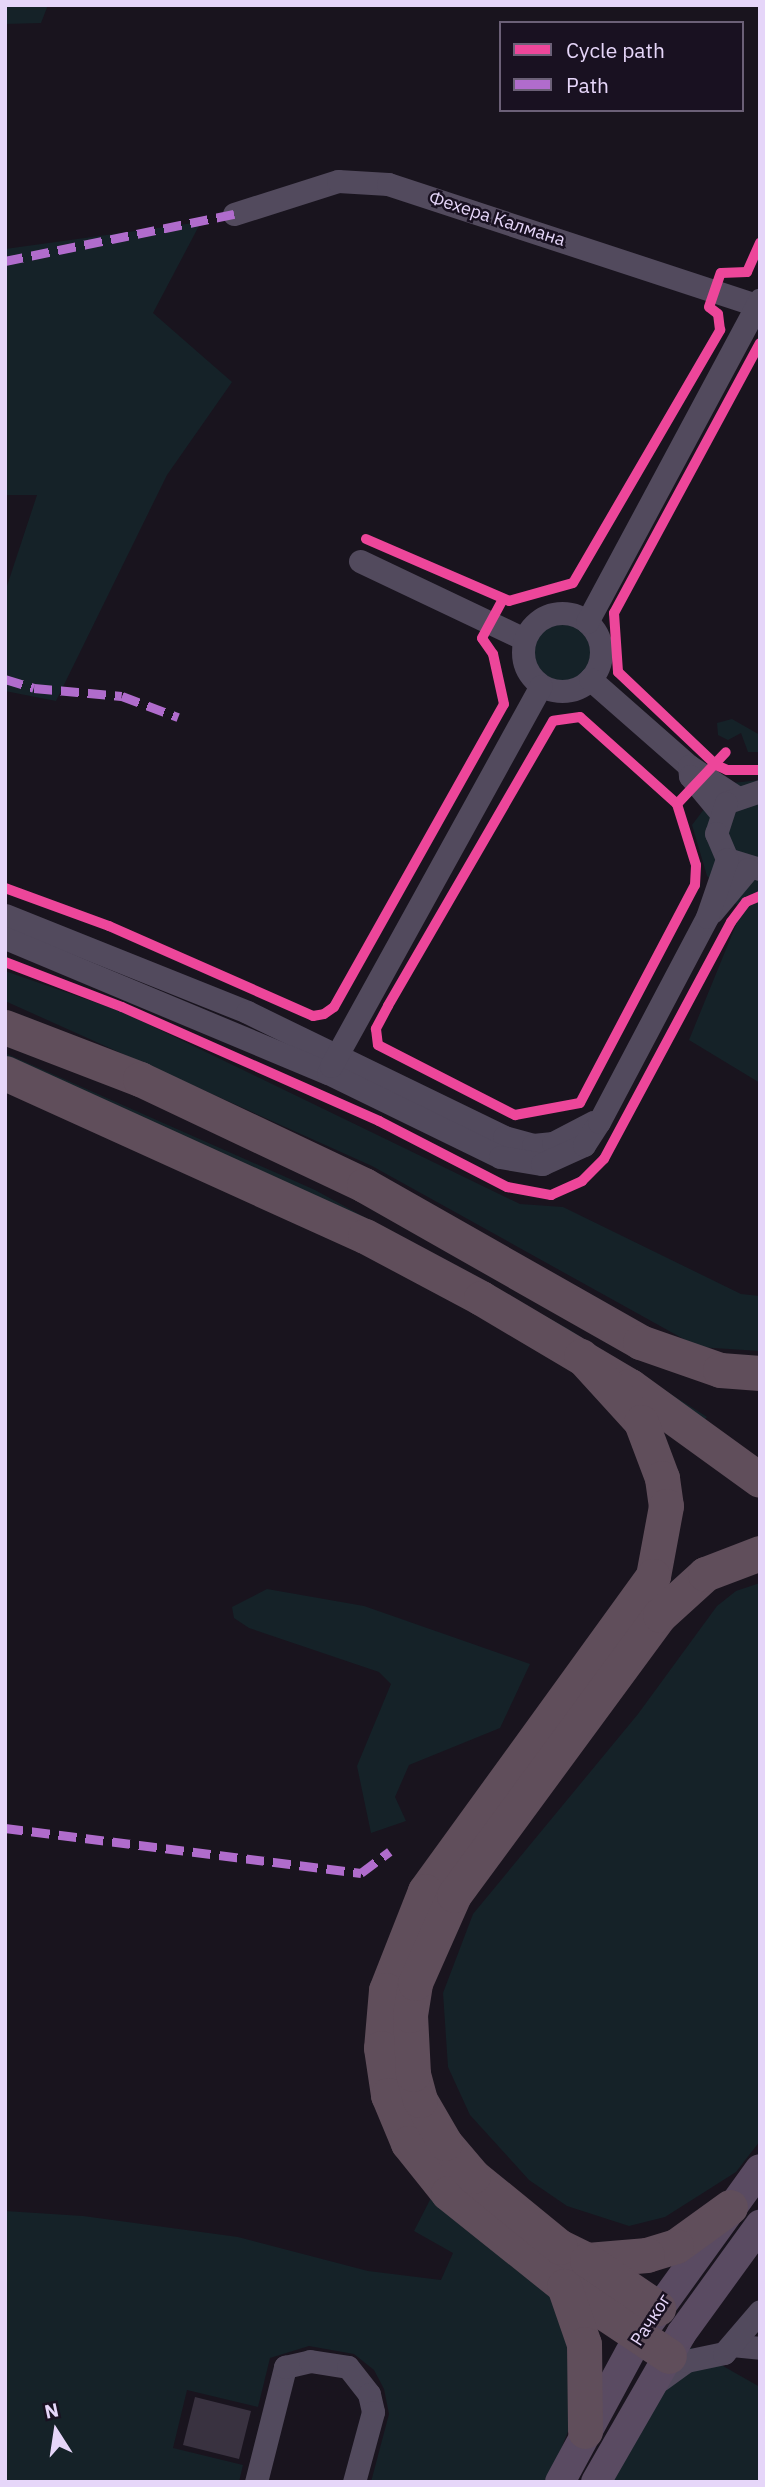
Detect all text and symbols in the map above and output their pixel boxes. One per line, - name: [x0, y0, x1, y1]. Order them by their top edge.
- legend: [499, 21, 744, 112]
- text: Cycle path: [566, 36, 665, 64]
- text: Path: [566, 71, 609, 99]
- street label: Фехера Калмана: [426, 187, 568, 251]
- street label: Рачког: [626, 2290, 676, 2350]
- north arrow: [21, 2396, 91, 2466]
- text: N: [42, 2397, 61, 2424]

